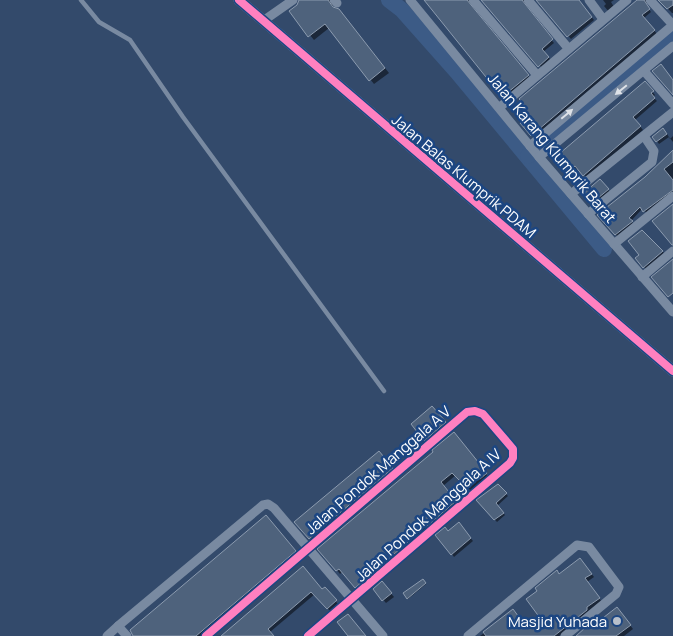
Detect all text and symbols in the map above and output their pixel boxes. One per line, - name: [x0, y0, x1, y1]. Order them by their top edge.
- street label: Jalan Karang Klumprik Barat: [483, 69, 621, 227]
- one-way arrow: [614, 85, 627, 96]
- street label: Jalan Balas Klumprik PDAM: [387, 109, 541, 243]
- one-way arrow: [561, 109, 574, 120]
- street label: Jalan Pondok Manggala A V: [301, 401, 455, 539]
- street label: Jalan Pondok Manggala A IV: [350, 444, 506, 586]
- place label: Masjid Yuhada: [508, 611, 607, 632]
- marker: Masjid Yuhada: [611, 615, 623, 627]

